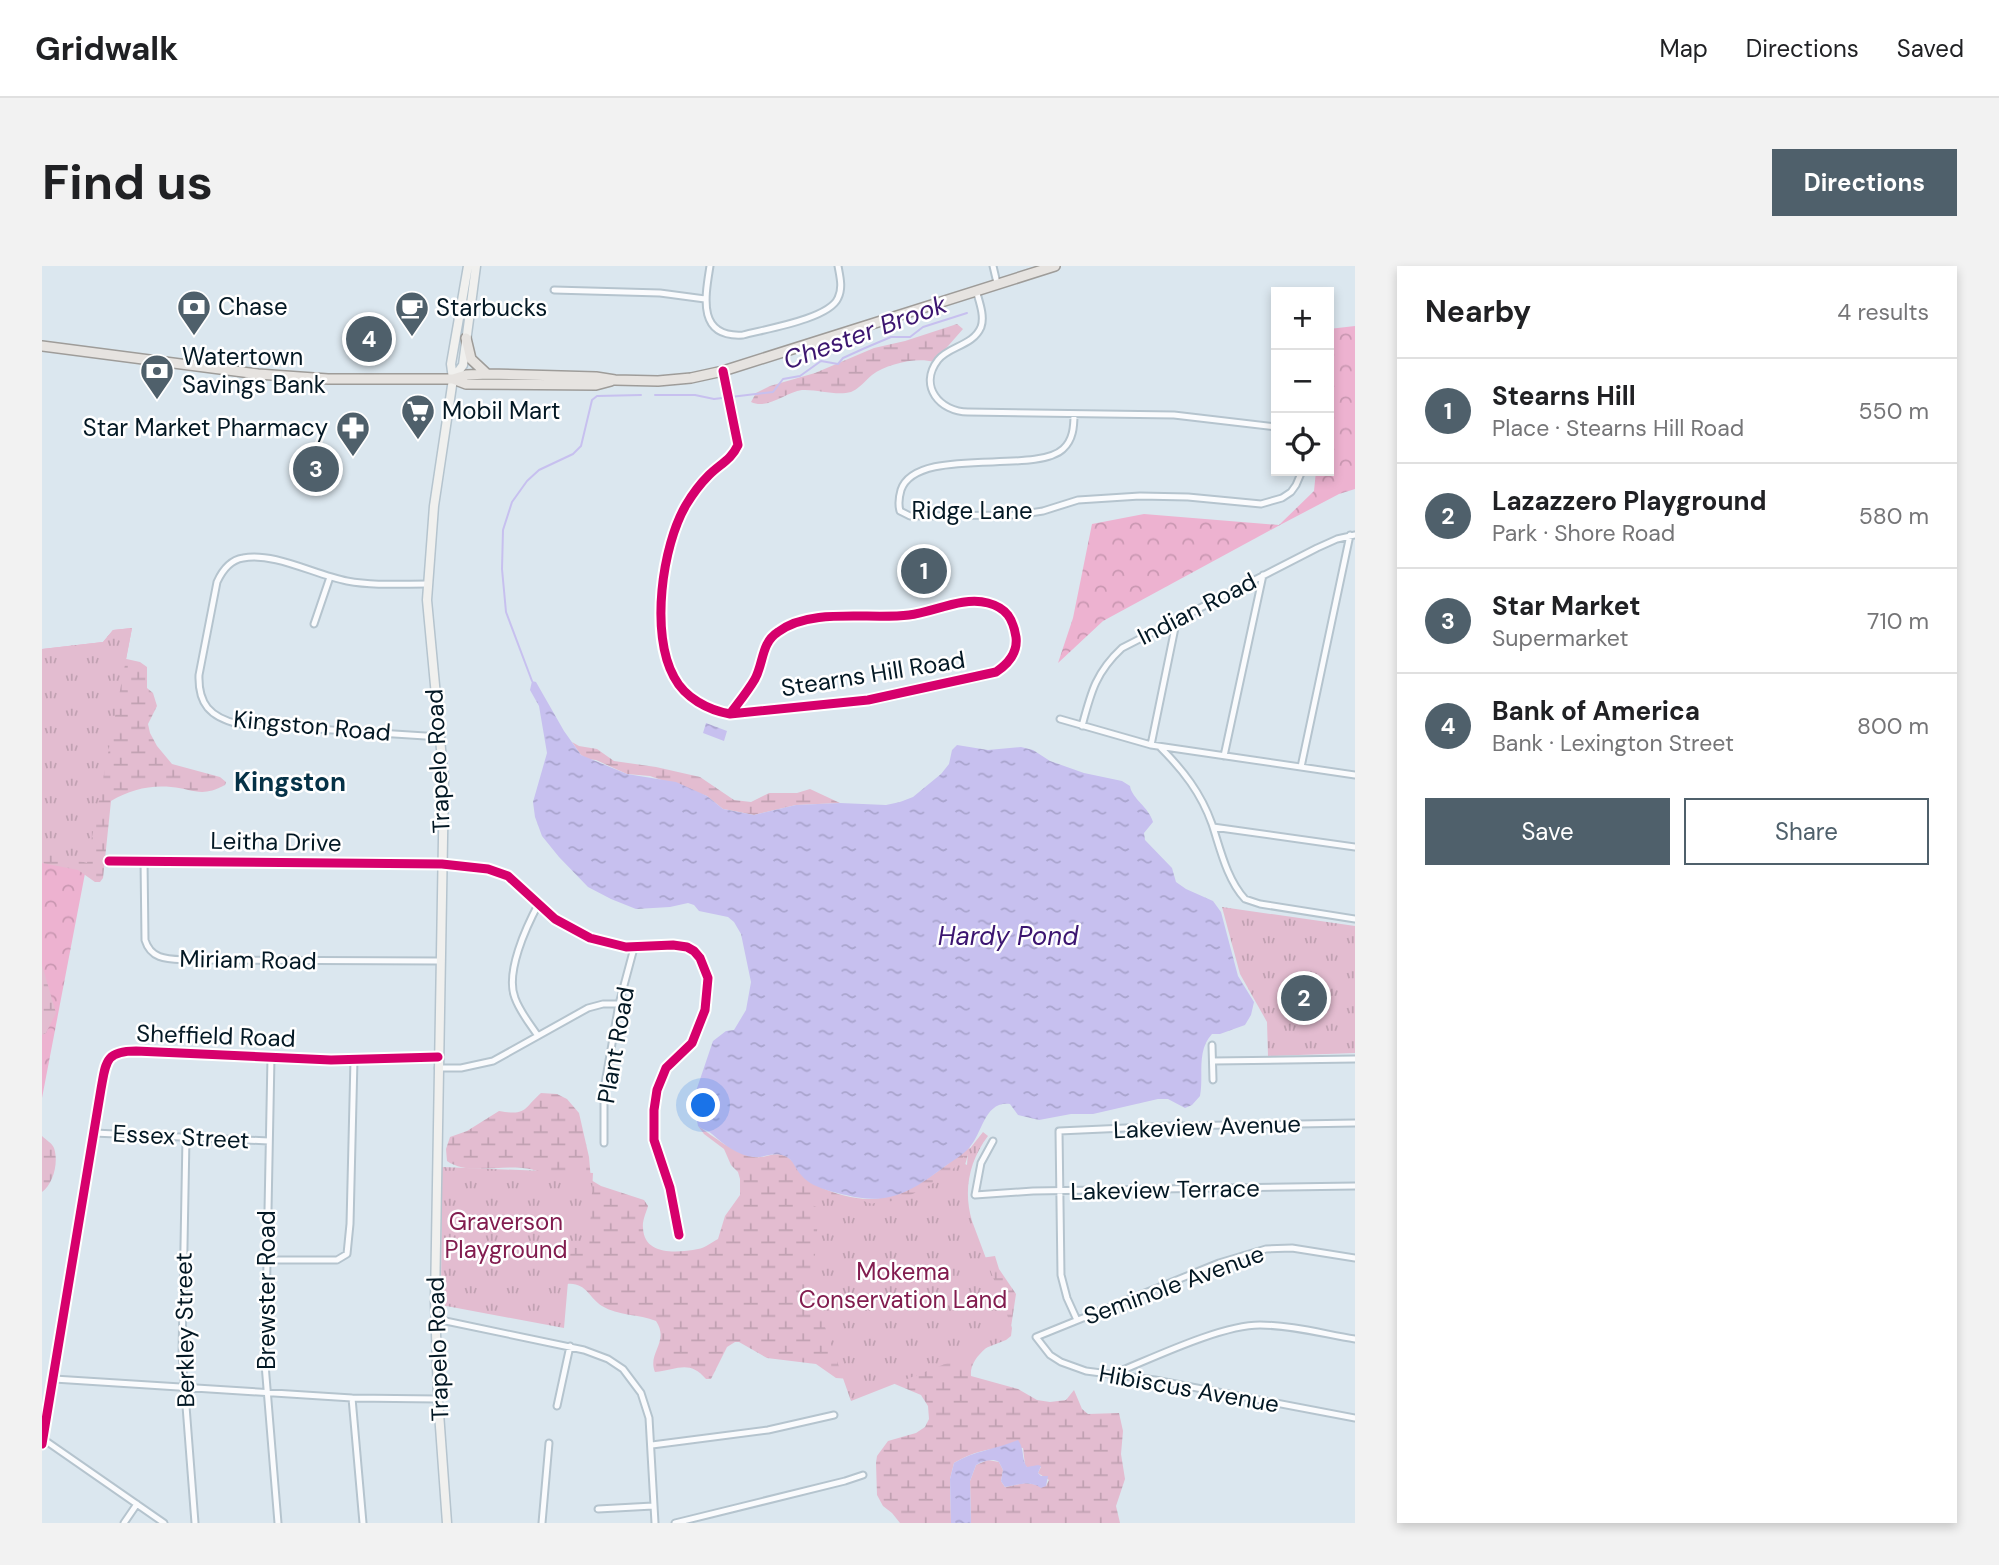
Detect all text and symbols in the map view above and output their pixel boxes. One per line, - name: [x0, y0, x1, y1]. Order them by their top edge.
- text: Gridwalk: [35, 27, 178, 70]
- text: Map: [1660, 33, 1708, 64]
- text: Directions: [1746, 33, 1859, 64]
- text: Saved: [1897, 33, 1964, 64]
- button: Directions: [1772, 149, 1957, 216]
- text: Find us: [42, 150, 213, 214]
- water label: Chester Brook: [778, 286, 952, 377]
- map controls: [1271, 287, 1334, 476]
- button: +: [1271, 287, 1334, 350]
- bank icon: Chase: [175, 288, 213, 337]
- cafe icon: Starbucks: [393, 289, 431, 338]
- place label: Chase: [218, 291, 288, 322]
- place label: Starbucks: [436, 292, 547, 323]
- text: Nearby: [1425, 292, 1531, 331]
- text: 4 results: [1837, 297, 1929, 327]
- pin: 4: [346, 313, 392, 365]
- place label: Watertown Savings Bank: [182, 341, 326, 400]
- button: −: [1271, 350, 1334, 413]
- bank icon: Watertown Savings Bank: [138, 352, 176, 401]
- text: Stearns Hill: [1492, 379, 1636, 413]
- supermarket icon: Mobil Mart: [399, 392, 437, 441]
- place label: Mobil Mart: [442, 395, 560, 426]
- text: 1: [1444, 396, 1452, 426]
- text: 550 m: [1859, 396, 1929, 426]
- pharmacy icon: Star Market Pharmacy: [334, 409, 372, 458]
- place label: Star Market Pharmacy: [83, 412, 328, 443]
- button: locate: [1271, 413, 1334, 476]
- text: Place · Stearns Hill Road: [1492, 413, 1744, 443]
- pin: 3: [293, 443, 339, 495]
- text: Lazazzero Playground: [1492, 484, 1767, 518]
- street label: Ridge Lane: [911, 495, 1033, 526]
- text: 2: [1441, 501, 1455, 531]
- text: 580 m: [1859, 501, 1929, 531]
- text: Park · Shore Road: [1492, 518, 1675, 548]
- pin: 1: [901, 545, 947, 597]
- street label: Indian Road: [1132, 565, 1261, 652]
- text: Star Market: [1492, 589, 1641, 623]
- text: 3: [1441, 606, 1455, 636]
- text: 710 m: [1867, 606, 1929, 636]
- text: Supermarket: [1492, 623, 1628, 653]
- street label: Stearns Hill Road: [779, 644, 967, 703]
- street label: Trapelo Road: [418, 688, 457, 834]
- text: Bank of America: [1492, 694, 1700, 728]
- street label: Kingston Road: [232, 703, 392, 748]
- text: 4: [1441, 711, 1455, 741]
- text: 800 m: [1857, 711, 1929, 741]
- text: Bank · Lexington Street: [1492, 728, 1734, 758]
- district label: Kingston: [234, 765, 346, 799]
- button: Save: [1425, 798, 1670, 865]
- button: Share: [1684, 798, 1929, 865]
- street label: Leitha Drive: [210, 825, 342, 858]
- water label: Hardy Pond: [938, 919, 1079, 953]
- street label: Miriam Road: [179, 943, 317, 976]
- pin: 2: [1281, 972, 1327, 1024]
- street label: Plant Road: [590, 984, 641, 1106]
- street label: Sheffield Road: [136, 1017, 296, 1054]
- your location: [686, 1088, 720, 1122]
- street label: Lakeview Avenue: [1113, 1108, 1301, 1145]
- street label: Essex Street: [112, 1117, 250, 1156]
- street label: Lakeview Terrace: [1070, 1172, 1260, 1207]
- park label: Graverson Playground: [444, 1206, 568, 1265]
- street label: Brewster Road: [251, 1210, 282, 1370]
- street label: Seminole Avenue: [1079, 1238, 1268, 1332]
- street label: Berkley Street: [168, 1252, 201, 1408]
- park label: Mokema Conservation Land: [799, 1256, 1007, 1315]
- street label: Trapelo Road: [419, 1276, 456, 1422]
- street label: Hibiscus Avenue: [1097, 1357, 1282, 1420]

